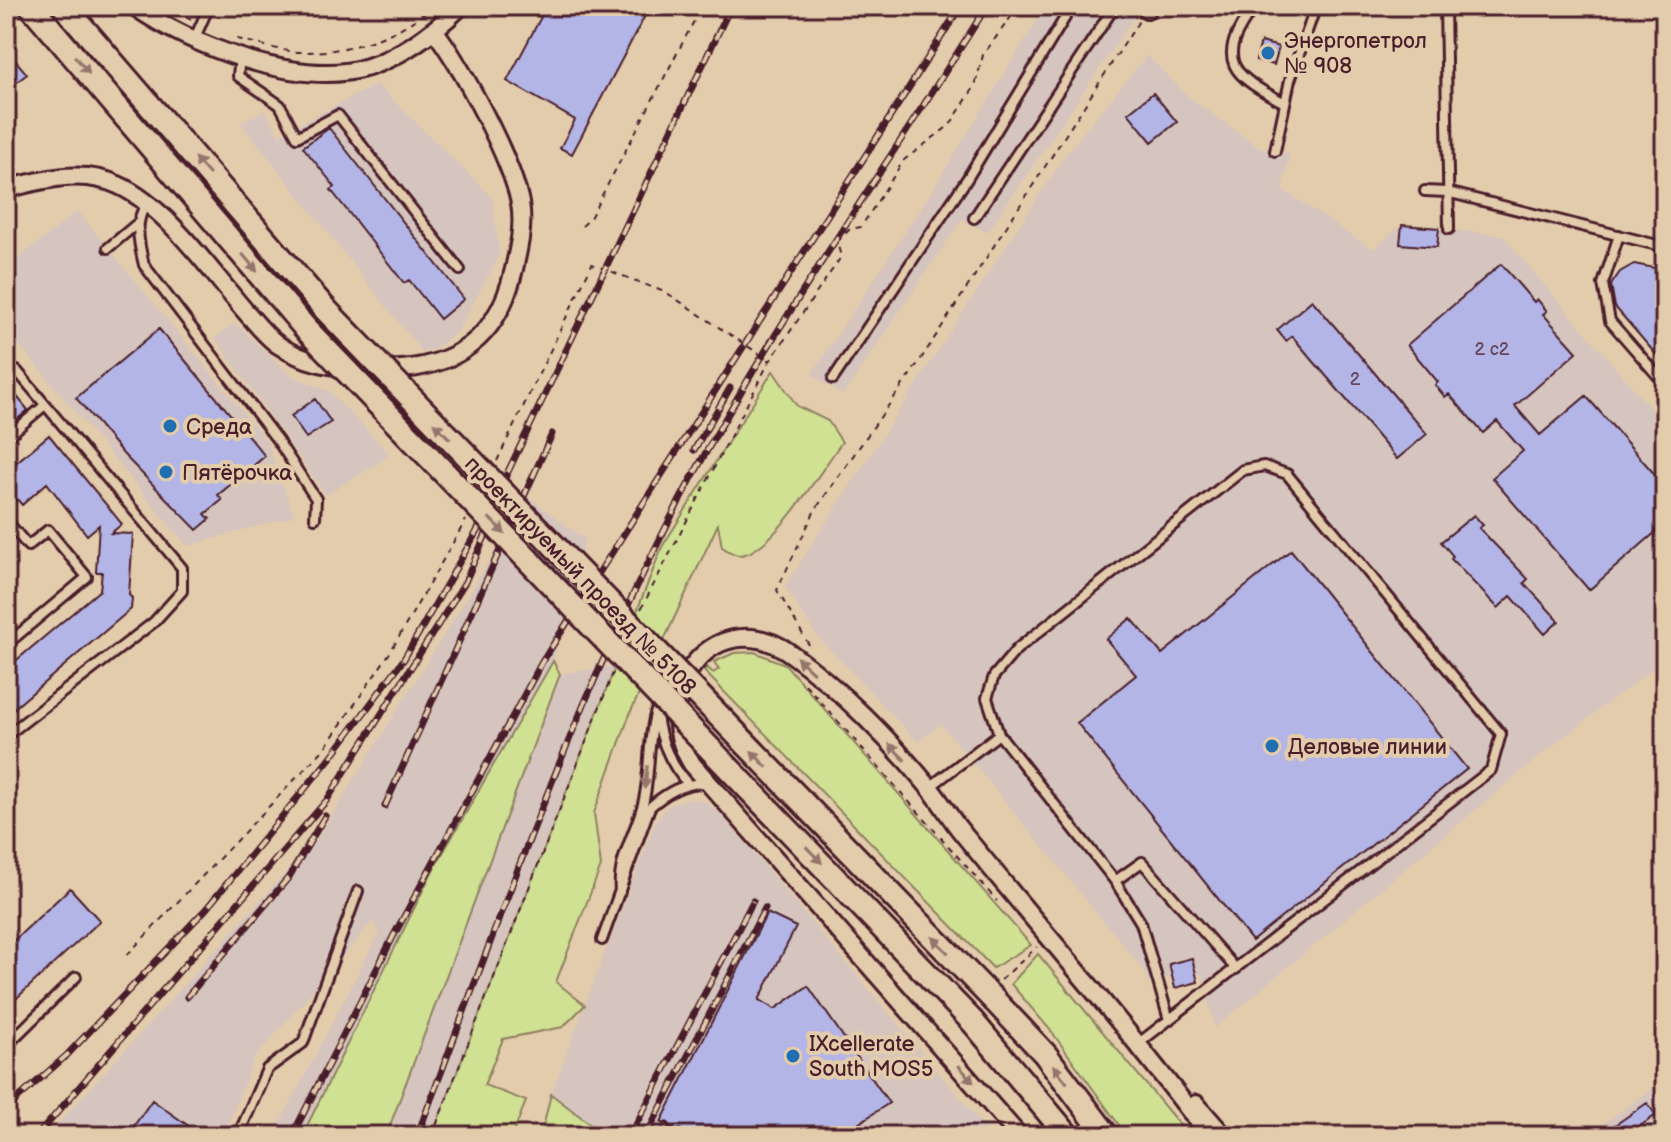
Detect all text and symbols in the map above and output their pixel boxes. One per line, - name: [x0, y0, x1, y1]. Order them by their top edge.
- place label: Энергопетрол № 908: [1284, 28, 1427, 80]
- marker: Энергопетрол № 908: [1259, 44, 1277, 62]
- one-way arrow: [72, 56, 90, 75]
- one-way arrow: [194, 157, 211, 177]
- one-way arrow: [241, 253, 258, 273]
- house number: 2 с2: [1475, 339, 1510, 360]
- house number: 2: [1350, 369, 1361, 390]
- place label: Среда: [186, 414, 252, 441]
- marker: Среда: [161, 417, 179, 435]
- one-way arrow: [434, 422, 452, 441]
- street label: проектируемый проезд № 5108: [458, 451, 701, 701]
- place label: Пятёрочка: [182, 460, 292, 487]
- marker: Пятёрочка: [157, 463, 175, 481]
- one-way arrow: [487, 517, 505, 536]
- one-way arrow: [795, 656, 814, 674]
- place label: Деловые линии: [1288, 734, 1447, 761]
- marker: Деловые линии: [1263, 737, 1281, 755]
- one-way arrow: [888, 742, 906, 761]
- one-way arrow: [750, 750, 769, 769]
- one-way arrow: [640, 765, 653, 790]
- one-way arrow: [804, 845, 822, 864]
- one-way arrow: [931, 937, 950, 955]
- place label: IXcellerate South MOS5: [809, 1031, 933, 1083]
- marker: IXcellerate South MOS5: [784, 1047, 802, 1065]
- one-way arrow: [957, 1064, 974, 1084]
- one-way arrow: [1053, 1064, 1069, 1084]

